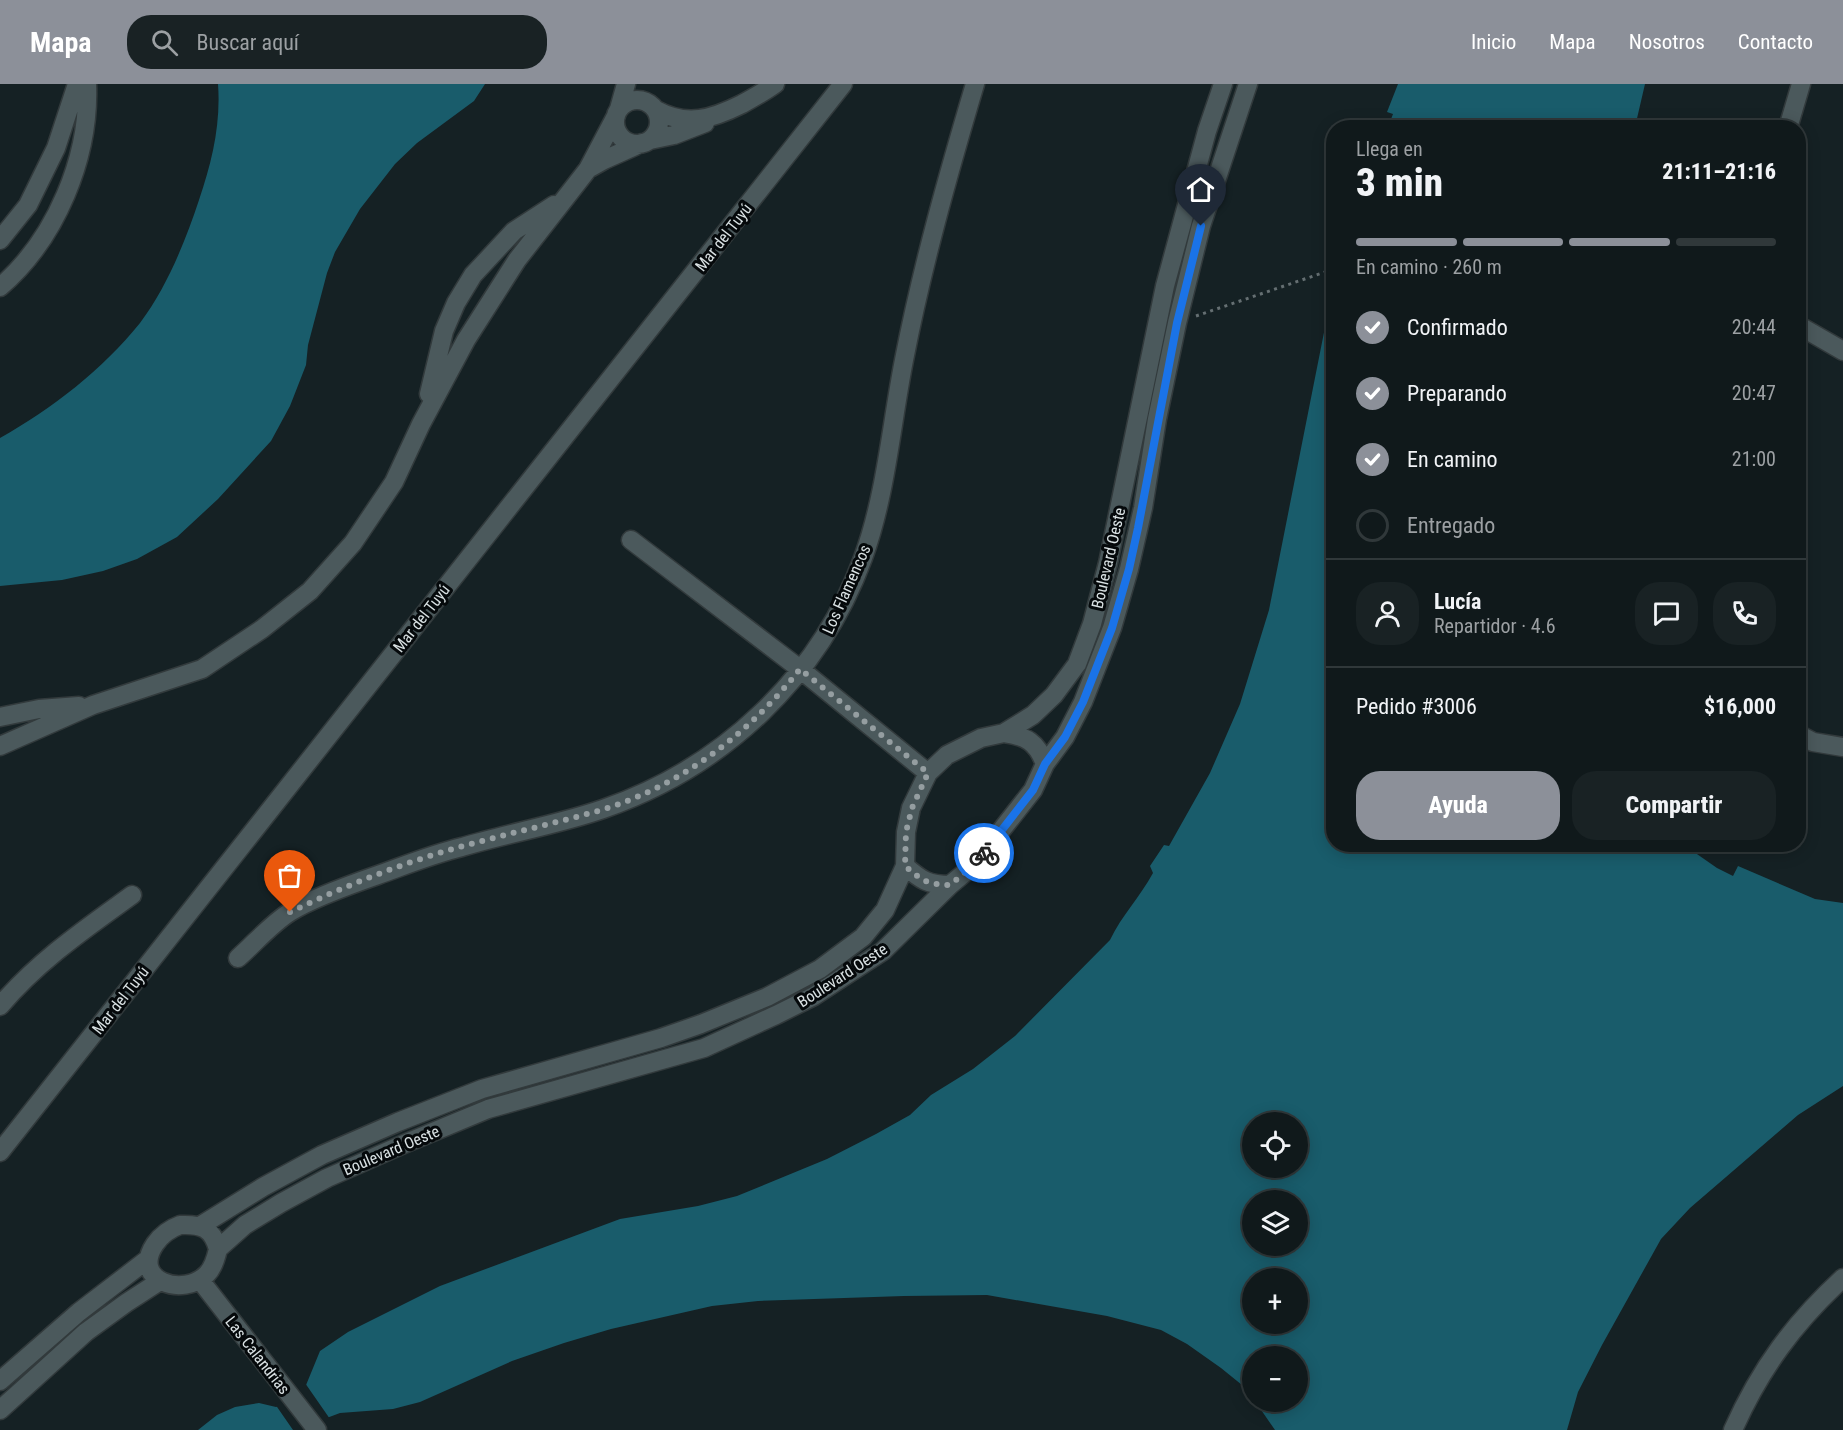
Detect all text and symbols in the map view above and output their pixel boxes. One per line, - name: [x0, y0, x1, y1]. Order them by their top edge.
- search box: [127, 15, 547, 69]
- text: Mapa: [30, 26, 91, 59]
- icon: search: [148, 26, 181, 59]
- text: Buscar aquí: [196, 30, 299, 55]
- text: Inicio: [1471, 30, 1516, 54]
- text: Mapa: [1549, 30, 1596, 54]
- text: Nosotros: [1629, 30, 1705, 54]
- text: Contacto: [1738, 30, 1813, 54]
- text: Llega en: [1356, 137, 1423, 161]
- text: 21:11–21:16: [1662, 159, 1776, 184]
- text: 3 min: [1356, 160, 1443, 206]
- pin: [1175, 164, 1226, 226]
- icon: home: [1184, 173, 1217, 206]
- street label: Mar del Tuyú: [691, 200, 756, 275]
- text: En camino · 260 m: [1356, 255, 1502, 279]
- icon: check: [1356, 311, 1389, 344]
- text: Confirmado: [1407, 315, 1508, 340]
- text: 20:44: [1732, 315, 1776, 339]
- icon: check: [1356, 377, 1389, 410]
- text: Preparando: [1407, 381, 1507, 406]
- text: 20:47: [1732, 381, 1776, 405]
- icon: check: [1356, 443, 1389, 476]
- text: En camino: [1407, 447, 1498, 472]
- text: 21:00: [1732, 447, 1776, 471]
- street label: Boulevard Oeste: [1088, 506, 1129, 610]
- text: Entregado: [1407, 513, 1495, 538]
- street label: Los Flamencos: [818, 542, 875, 637]
- street label: Mar del Tuyú: [389, 581, 454, 656]
- button: person: [1356, 582, 1419, 645]
- button: chat: [1635, 582, 1698, 645]
- button: phone: [1713, 582, 1776, 645]
- text: Lucía: [1434, 589, 1481, 614]
- text: Repartidor · 4.6: [1434, 614, 1556, 638]
- text: Pedido #3006: [1356, 694, 1477, 719]
- text: $16,000: [1704, 694, 1776, 719]
- button: Ayuda: [1356, 771, 1560, 840]
- button: Compartir: [1572, 771, 1776, 840]
- courier: [954, 823, 1014, 883]
- icon: bike: [968, 837, 1001, 870]
- pin: [264, 850, 315, 912]
- icon: bag: [273, 859, 306, 892]
- street label: Boulevard Oeste: [794, 939, 891, 1011]
- street label: Mar del Tuyú: [88, 963, 153, 1038]
- map controls: [1242, 1112, 1308, 1412]
- button: locate: [1242, 1112, 1308, 1178]
- street label: Boulevard Oeste: [340, 1122, 442, 1179]
- button: layers: [1242, 1190, 1308, 1256]
- button: +: [1242, 1268, 1308, 1334]
- street label: Las Calandrias: [221, 1313, 294, 1398]
- button: −: [1242, 1346, 1308, 1412]

